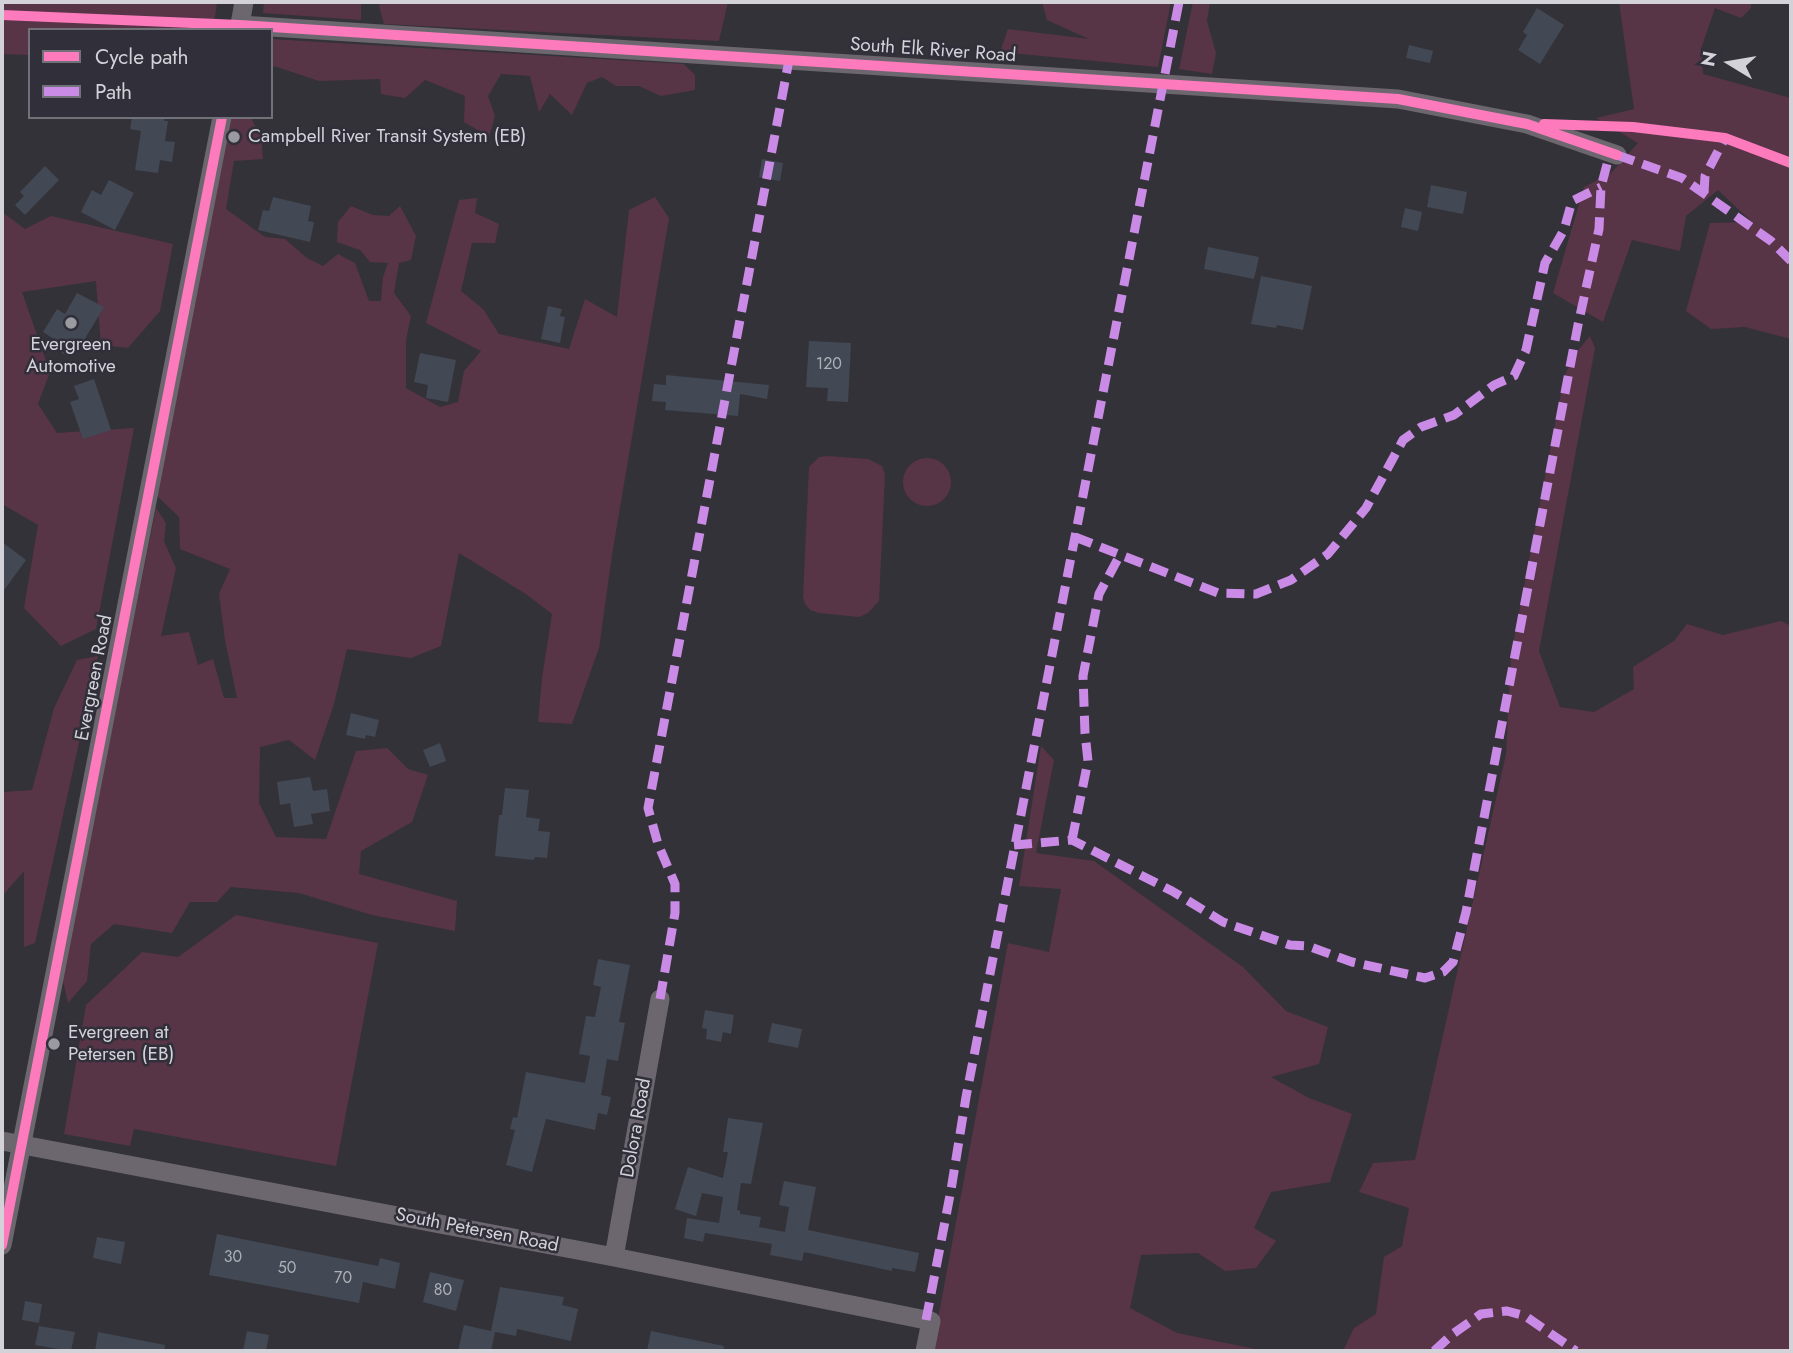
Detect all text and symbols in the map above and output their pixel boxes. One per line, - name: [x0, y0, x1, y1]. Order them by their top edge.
- legend: [28, 28, 273, 119]
- north arrow: [1695, 28, 1765, 98]
- street label: South Elk River Road: [849, 34, 1017, 68]
- text: Cycle path: [95, 42, 188, 72]
- text: N: [1694, 49, 1724, 69]
- text: Path: [95, 77, 132, 107]
- place label: Campbell River Transit System (EB): [248, 126, 526, 148]
- marker: Campbell River Transit System (EB): [226, 129, 242, 145]
- marker: Evergreen Automotive: [63, 315, 79, 331]
- place label: Evergreen Automotive: [26, 334, 116, 378]
- house number: 120: [816, 355, 842, 375]
- street label: Evergreen Road: [72, 613, 118, 743]
- place label: Evergreen at Petersen (EB): [68, 1022, 174, 1066]
- marker: Evergreen at Petersen (EB): [46, 1036, 62, 1052]
- street label: Dolora Road: [617, 1077, 657, 1179]
- street label: South Petersen Road: [394, 1204, 560, 1258]
- house number: 30: [224, 1248, 242, 1268]
- house number: 50: [278, 1259, 296, 1279]
- house number: 70: [334, 1269, 352, 1289]
- house number: 80: [434, 1281, 452, 1301]

